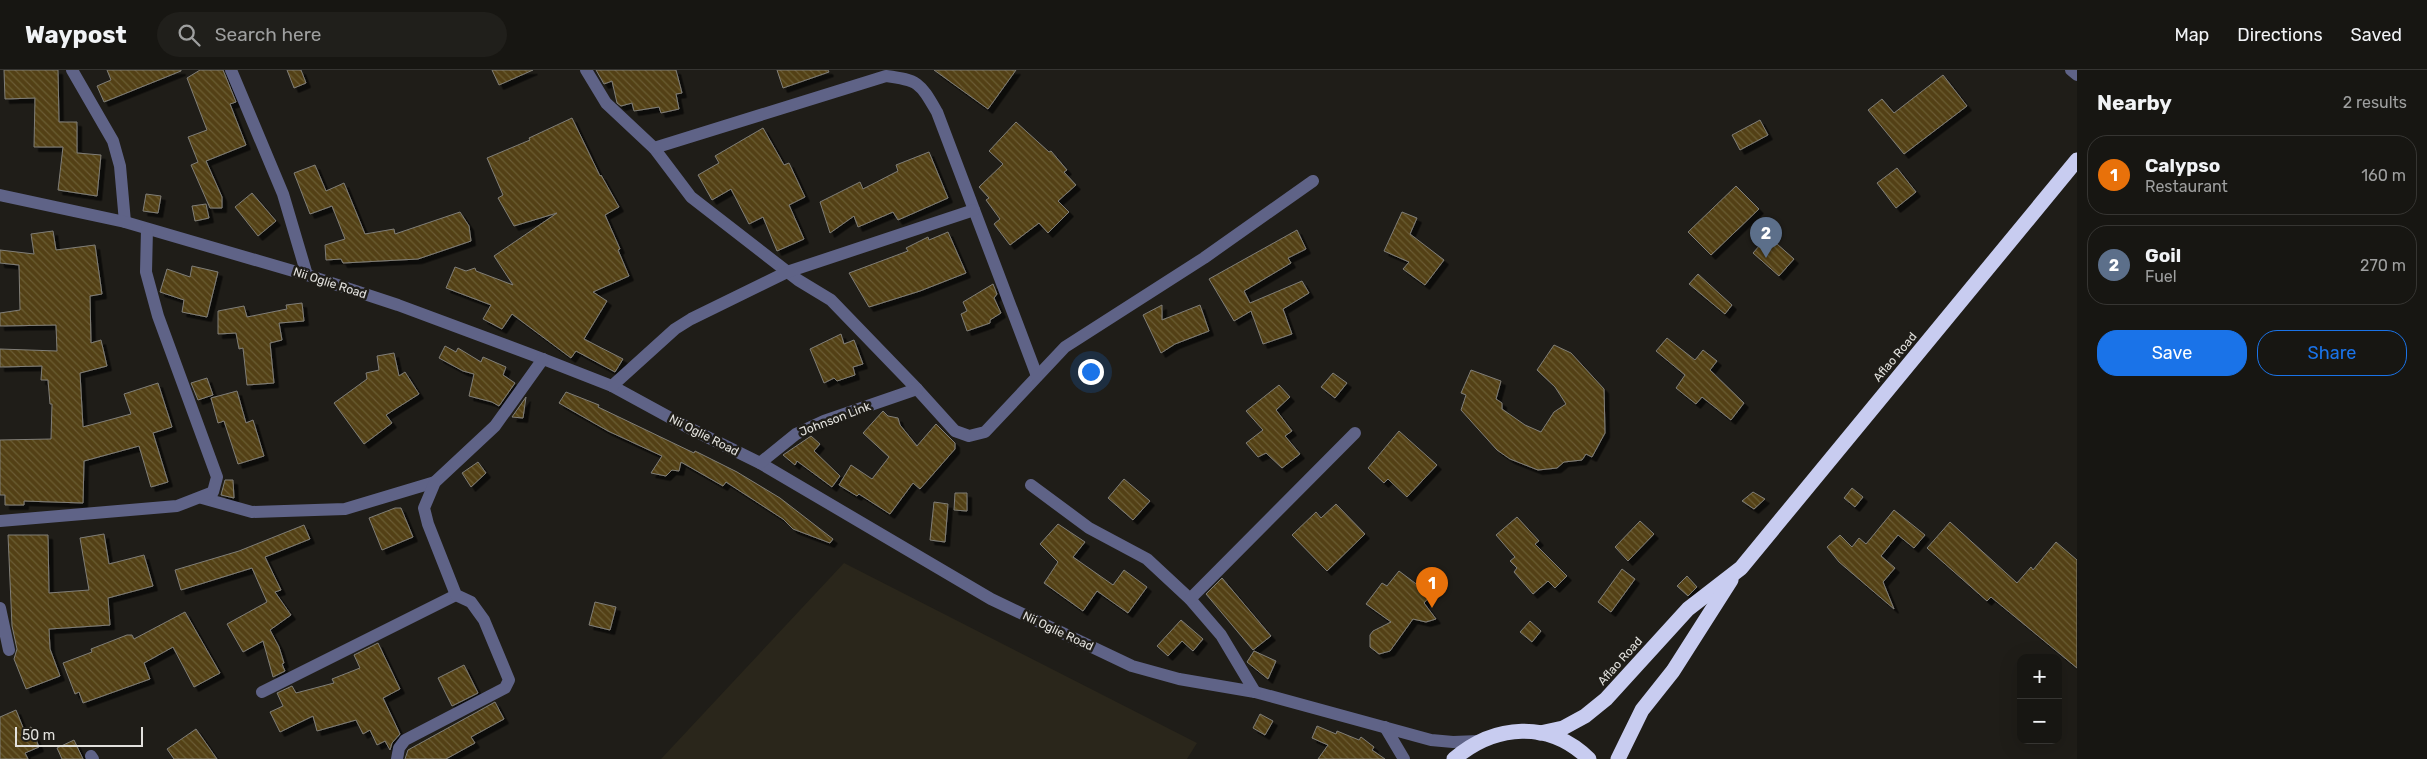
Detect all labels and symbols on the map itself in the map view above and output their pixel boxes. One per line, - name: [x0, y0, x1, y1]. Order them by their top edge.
- pin: 2: [1750, 217, 1782, 258]
- street label: Nii Oglie Road: [292, 265, 368, 301]
- street label: Aflao Road: [1870, 330, 1920, 384]
- your location: [1078, 359, 1104, 385]
- street label: Johnson Link: [797, 399, 873, 439]
- street label: Nii Oglie Road: [667, 411, 741, 459]
- pin: 1: [1416, 567, 1448, 608]
- street label: Nii Oglie Road: [1020, 609, 1096, 653]
- street label: Aflao Road: [1595, 634, 1645, 688]
- scale bar: [15, 724, 142, 747]

